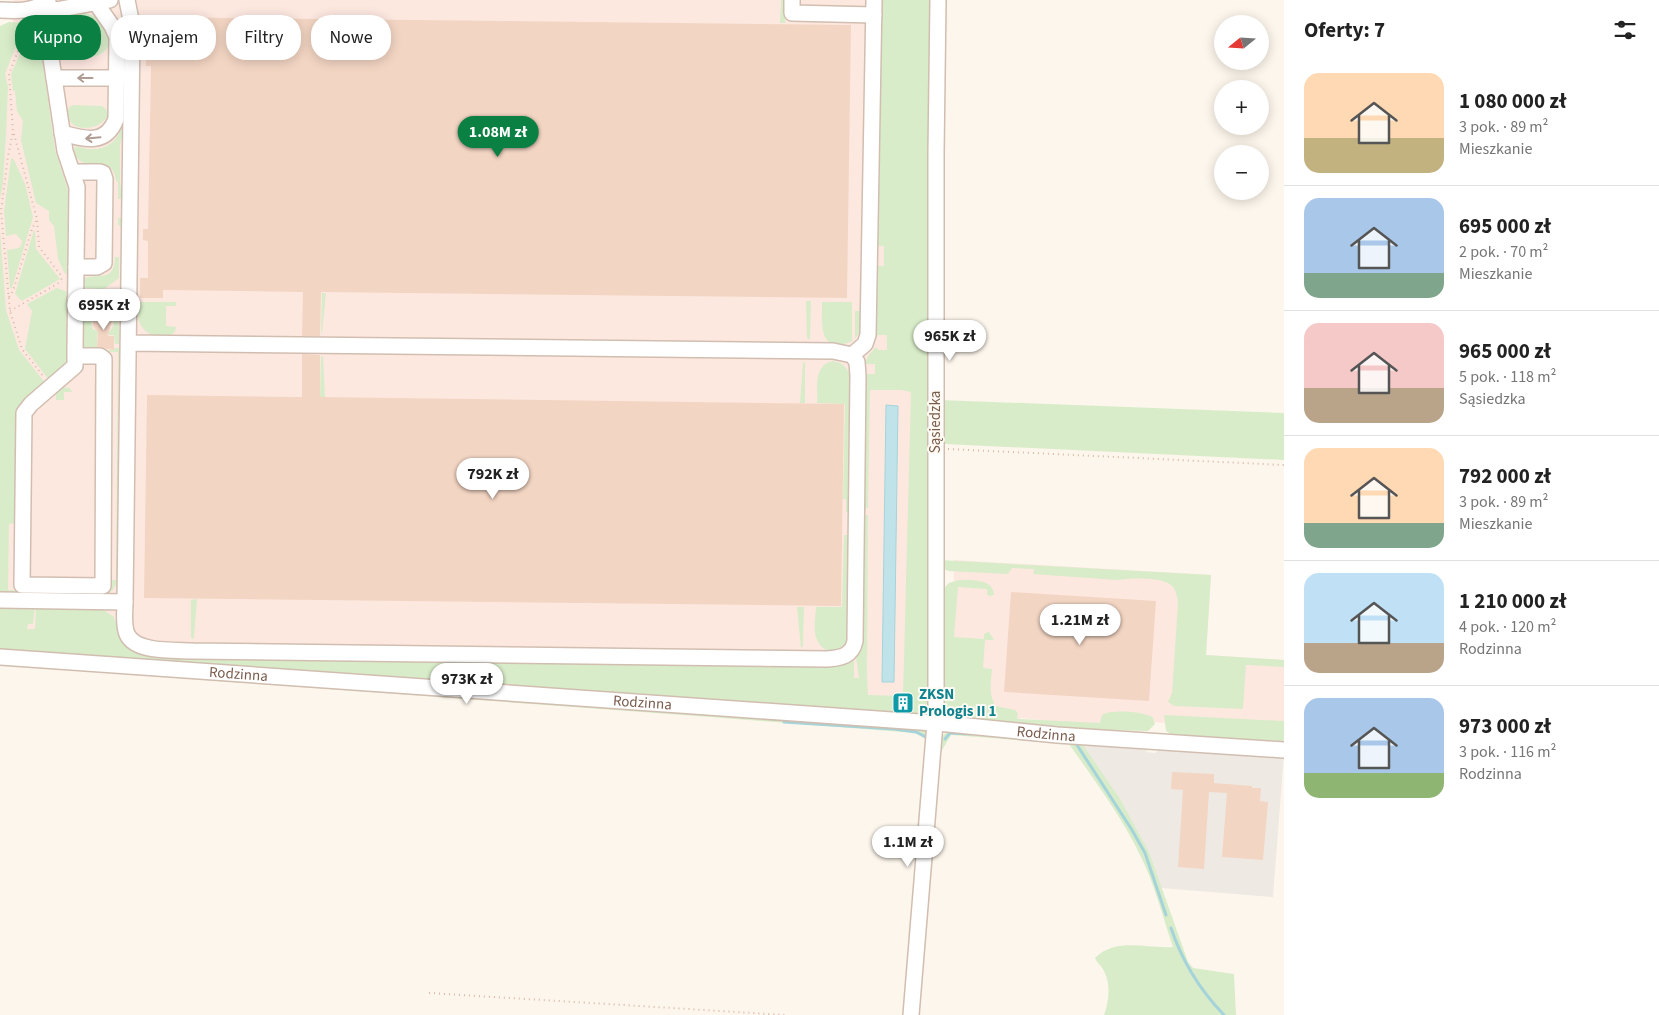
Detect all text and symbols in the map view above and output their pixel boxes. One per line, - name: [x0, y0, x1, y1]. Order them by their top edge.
- chip: Kupno: [15, 15, 101, 60]
- chip: Wynajem: [111, 15, 216, 60]
- chip: Filtry: [226, 15, 301, 60]
- chip: Nowe: [311, 15, 391, 60]
- north arrow: [1214, 15, 1269, 70]
- map controls: [1214, 15, 1269, 200]
- text: Oferty: 7: [1304, 15, 1385, 45]
- icon: filters: [1611, 16, 1639, 44]
- one-way arrow: [78, 73, 94, 83]
- button: +: [1214, 80, 1269, 135]
- text: 1 080 000 zł: [1459, 86, 1566, 116]
- icon: home: [1344, 93, 1404, 153]
- pin: 1.08M zł: [446, 116, 550, 158]
- text: 3 pok. · 89 m²: [1459, 116, 1548, 138]
- text: 1.08M zł: [469, 121, 527, 143]
- one-way arrow: [86, 133, 102, 142]
- text: Mieszkanie: [1459, 138, 1532, 160]
- button: −: [1214, 145, 1269, 200]
- text: 695 000 zł: [1459, 211, 1551, 241]
- icon: home: [1344, 218, 1404, 278]
- text: 2 pok. · 70 m²: [1459, 241, 1548, 263]
- text: Mieszkanie: [1459, 263, 1532, 285]
- pin: 695K zł: [58, 288, 150, 331]
- text: 695K zł: [78, 294, 130, 316]
- pin: 965K zł: [904, 320, 996, 362]
- text: 965K zł: [924, 325, 976, 347]
- text: 965 000 zł: [1459, 336, 1551, 366]
- icon: home: [1344, 343, 1404, 403]
- text: 5 pok. · 118 m²: [1459, 366, 1556, 388]
- text: Sąsiedzka: [1459, 388, 1526, 410]
- street label: Sąsiedzka: [925, 391, 946, 453]
- pin: 792K zł: [447, 458, 539, 500]
- text: 792 000 zł: [1459, 461, 1551, 491]
- text: 792K zł: [467, 463, 519, 485]
- icon: home: [1344, 468, 1404, 528]
- text: 3 pok. · 89 m²: [1459, 491, 1548, 513]
- text: Mieszkanie: [1459, 513, 1532, 535]
- text: 1 210 000 zł: [1459, 586, 1566, 616]
- icon: home: [1344, 593, 1404, 653]
- pin: 1.21M zł: [1028, 604, 1132, 646]
- text: 1.21M zł: [1051, 609, 1109, 631]
- text: 4 pok. · 120 m²: [1459, 616, 1556, 638]
- text: Rodzinna: [1459, 638, 1522, 660]
- street label: Rodzinna: [208, 662, 269, 687]
- pin: 973K zł: [421, 662, 513, 705]
- text: 973K zł: [441, 668, 493, 690]
- place label: ZKSN Prologis II 1: [919, 684, 997, 722]
- street label: Rodzinna: [612, 690, 673, 715]
- building icon: ZKSN Prologis II 1: [891, 691, 915, 715]
- text: 973 000 zł: [1459, 711, 1551, 741]
- icon: home: [1344, 718, 1404, 778]
- street label: Rodzinna: [1016, 721, 1076, 747]
- text: 3 pok. · 116 m²: [1459, 741, 1556, 763]
- text: Rodzinna: [1459, 763, 1522, 785]
- pin: 1.1M zł: [862, 826, 954, 868]
- text: 1.1M zł: [883, 831, 933, 853]

